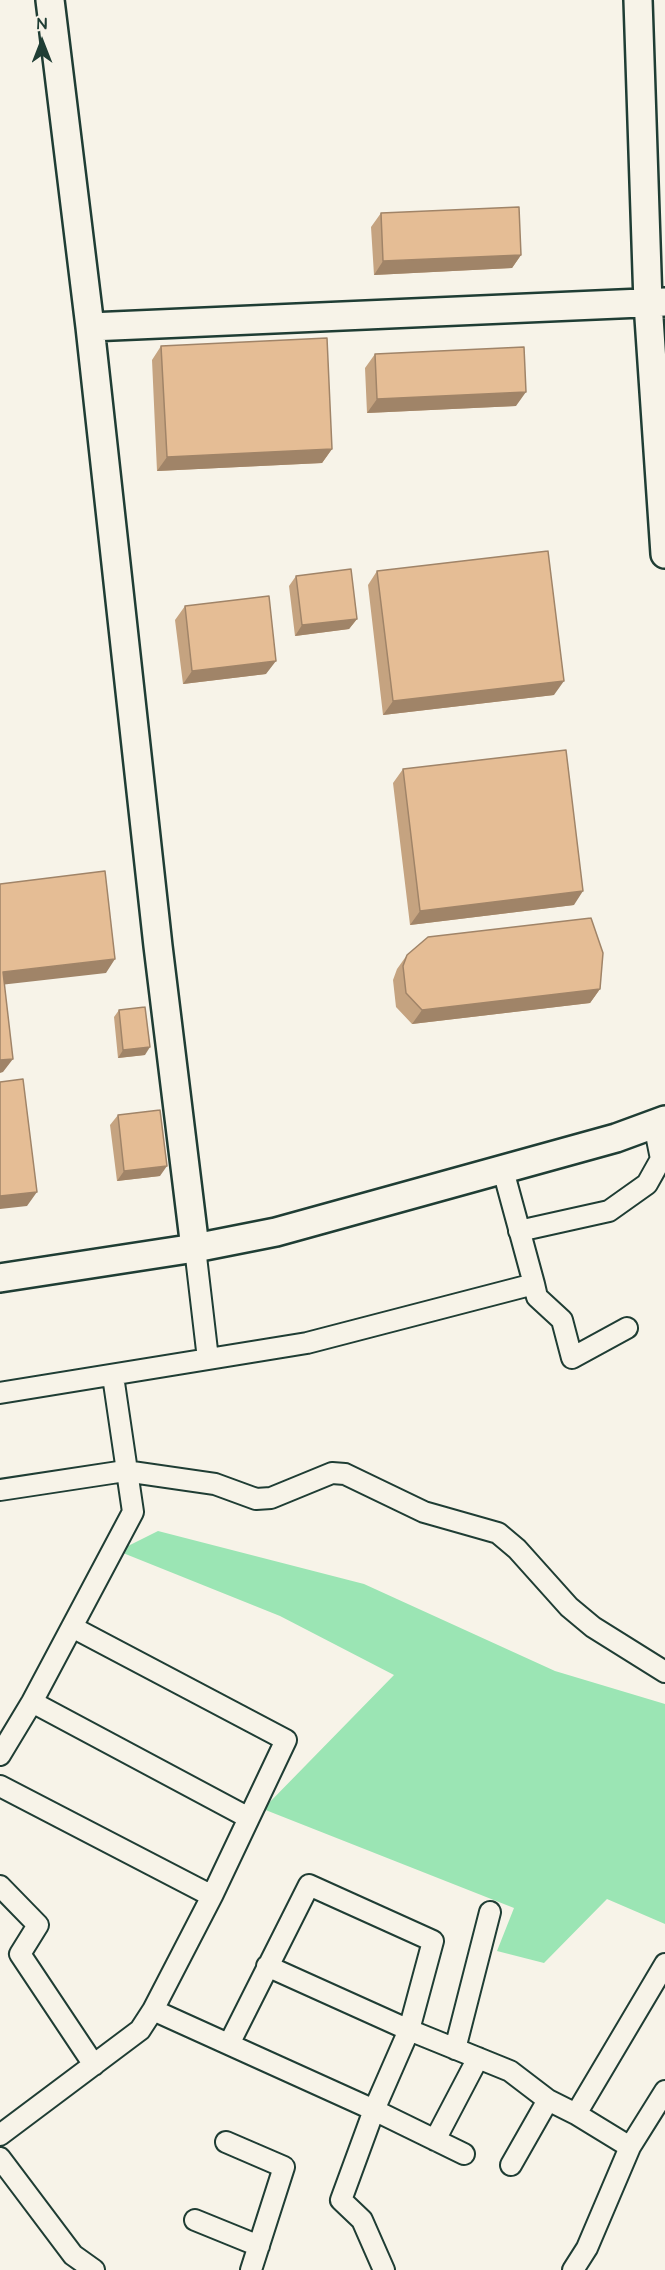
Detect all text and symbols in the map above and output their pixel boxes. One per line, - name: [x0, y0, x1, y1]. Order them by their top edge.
- north arrow: [12, 12, 72, 72]
- text: N: [37, 13, 47, 35]

